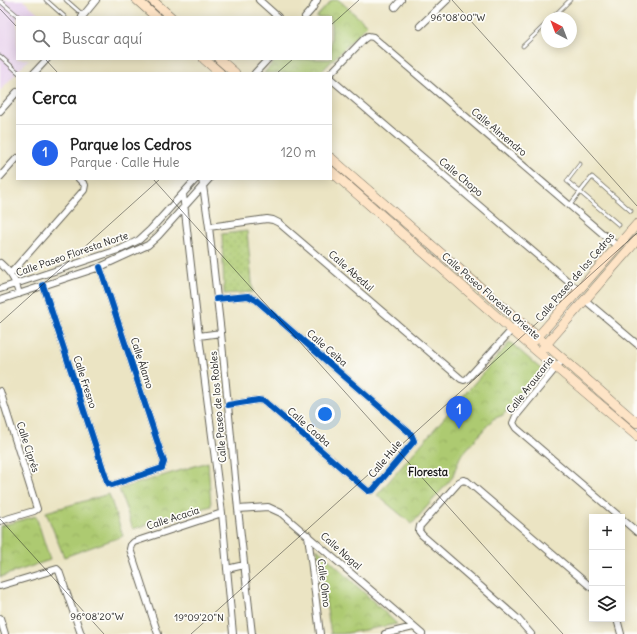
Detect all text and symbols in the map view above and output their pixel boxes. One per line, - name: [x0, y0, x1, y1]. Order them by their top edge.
- text: 96°08'00"W: [431, 11, 485, 24]
- north arrow: [541, 12, 577, 48]
- search box: [16, 16, 332, 60]
- icon: search: [30, 27, 52, 49]
- text: Buscar aquí: [62, 29, 142, 48]
- text: Cerca: [32, 87, 77, 109]
- street label: Calle Almendro: [469, 105, 530, 159]
- text: Parque los Cedros: [70, 135, 192, 154]
- text: 1: [42, 144, 48, 161]
- text: 120 m: [281, 144, 316, 161]
- text: Parque · Calle Hule: [70, 154, 180, 171]
- street label: Calle Chopo: [436, 155, 486, 199]
- street label: Calle Paseo Floresta Norte: [14, 229, 130, 279]
- street label: Calle Paseo de los Cedros: [533, 229, 618, 324]
- street label: Calle Abedul: [326, 248, 376, 294]
- street label: Calle Paseo Floresta Oriente: [439, 250, 543, 342]
- street label: Calle Ceiba: [304, 327, 350, 369]
- street label: Calle Álamo: [128, 336, 157, 391]
- street label: Calle Paseo de los Robles: [207, 350, 229, 463]
- street label: Calle Fresno: [70, 354, 100, 410]
- street label: Calle Araucaria: [504, 354, 557, 416]
- pin: 1: [446, 396, 472, 429]
- your location: [315, 404, 335, 424]
- street label: Calle Caoba: [285, 405, 334, 450]
- street label: Calle Ciprés: [14, 420, 42, 474]
- street label: Calle Hule: [366, 438, 404, 480]
- district label: Floresta: [408, 465, 449, 479]
- street label: Calle Acacia: [145, 503, 201, 533]
- map controls: [589, 514, 625, 622]
- button: +: [589, 514, 625, 550]
- street label: Calle Nogal: [318, 530, 364, 572]
- button: −: [589, 550, 625, 586]
- street label: Calle Olmo: [315, 558, 333, 608]
- button: layers: [589, 586, 625, 622]
- text: 96°08'20"W: [70, 610, 124, 623]
- text: 19°09'20"N: [174, 611, 224, 624]

